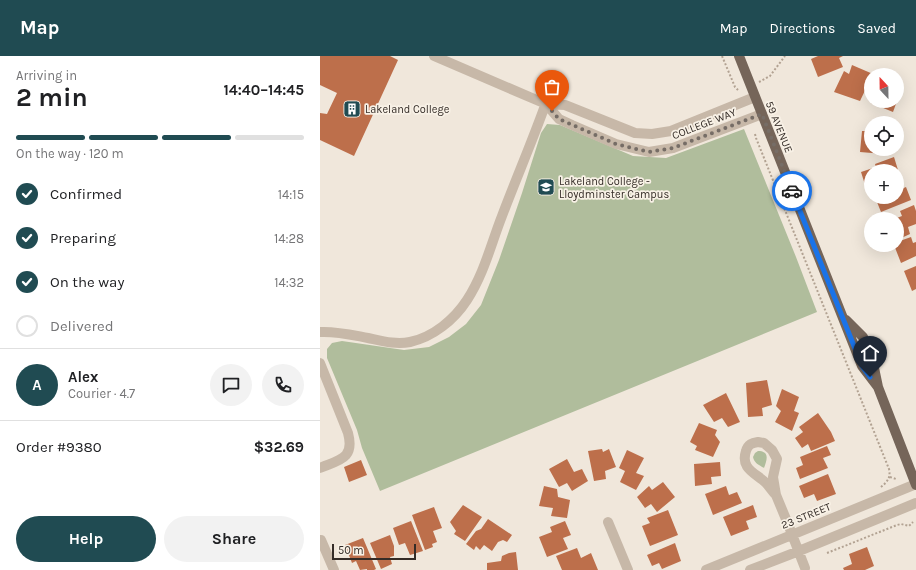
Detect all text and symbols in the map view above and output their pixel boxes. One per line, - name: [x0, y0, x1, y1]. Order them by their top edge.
- text: Map: [20, 17, 59, 39]
- text: Map: [720, 20, 748, 37]
- text: Directions: [770, 20, 835, 37]
- text: Saved: [857, 20, 896, 37]
- text: Arriving in: [16, 68, 77, 83]
- north arrow: [864, 68, 904, 108]
- map controls: [864, 68, 904, 252]
- pin: [535, 70, 569, 111]
- icon: bag: [541, 76, 563, 98]
- text: 14:40–14:45: [223, 81, 304, 99]
- text: 2 min: [16, 82, 88, 113]
- building icon: Lakeland College: [342, 99, 362, 119]
- street label: 59 AVENUE: [763, 99, 795, 155]
- place label: Lakeland College: [365, 103, 450, 116]
- street label: COLLEGE WAY: [670, 106, 738, 142]
- button: locate: [864, 116, 904, 156]
- text: On the way · 120 m: [16, 146, 124, 161]
- button: +: [864, 164, 904, 204]
- courier: [772, 171, 812, 211]
- place label: Lakeland College - Lloydminster Campus: [559, 175, 669, 201]
- school or university icon: Lakeland College - Lloydminster Campus: [536, 177, 556, 197]
- icon: car: [781, 180, 803, 202]
- icon: check: [16, 183, 38, 205]
- text: Confirmed: [50, 185, 122, 203]
- text: 14:15: [278, 187, 304, 202]
- button: −: [864, 212, 904, 252]
- icon: check: [16, 227, 38, 249]
- text: Preparing: [50, 229, 116, 247]
- text: 14:28: [274, 231, 304, 246]
- icon: check: [16, 271, 38, 293]
- text: On the way: [50, 273, 124, 291]
- text: 14:32: [274, 275, 304, 290]
- text: Delivered: [50, 317, 114, 335]
- pin: [853, 336, 887, 377]
- icon: home: [859, 342, 881, 364]
- button: chat: [210, 364, 252, 406]
- button: phone: [262, 364, 304, 406]
- text: Alex: [68, 368, 98, 386]
- text: A: [32, 376, 42, 394]
- text: Courier · 4.7: [68, 386, 135, 401]
- text: Order #9380: [16, 438, 102, 456]
- text: $32.69: [254, 438, 304, 456]
- street label: 23 STREET: [779, 500, 833, 532]
- button: Help: [16, 516, 156, 562]
- button: Share: [164, 516, 304, 562]
- scale bar: [332, 542, 416, 561]
- text: 50 m: [338, 544, 364, 557]

